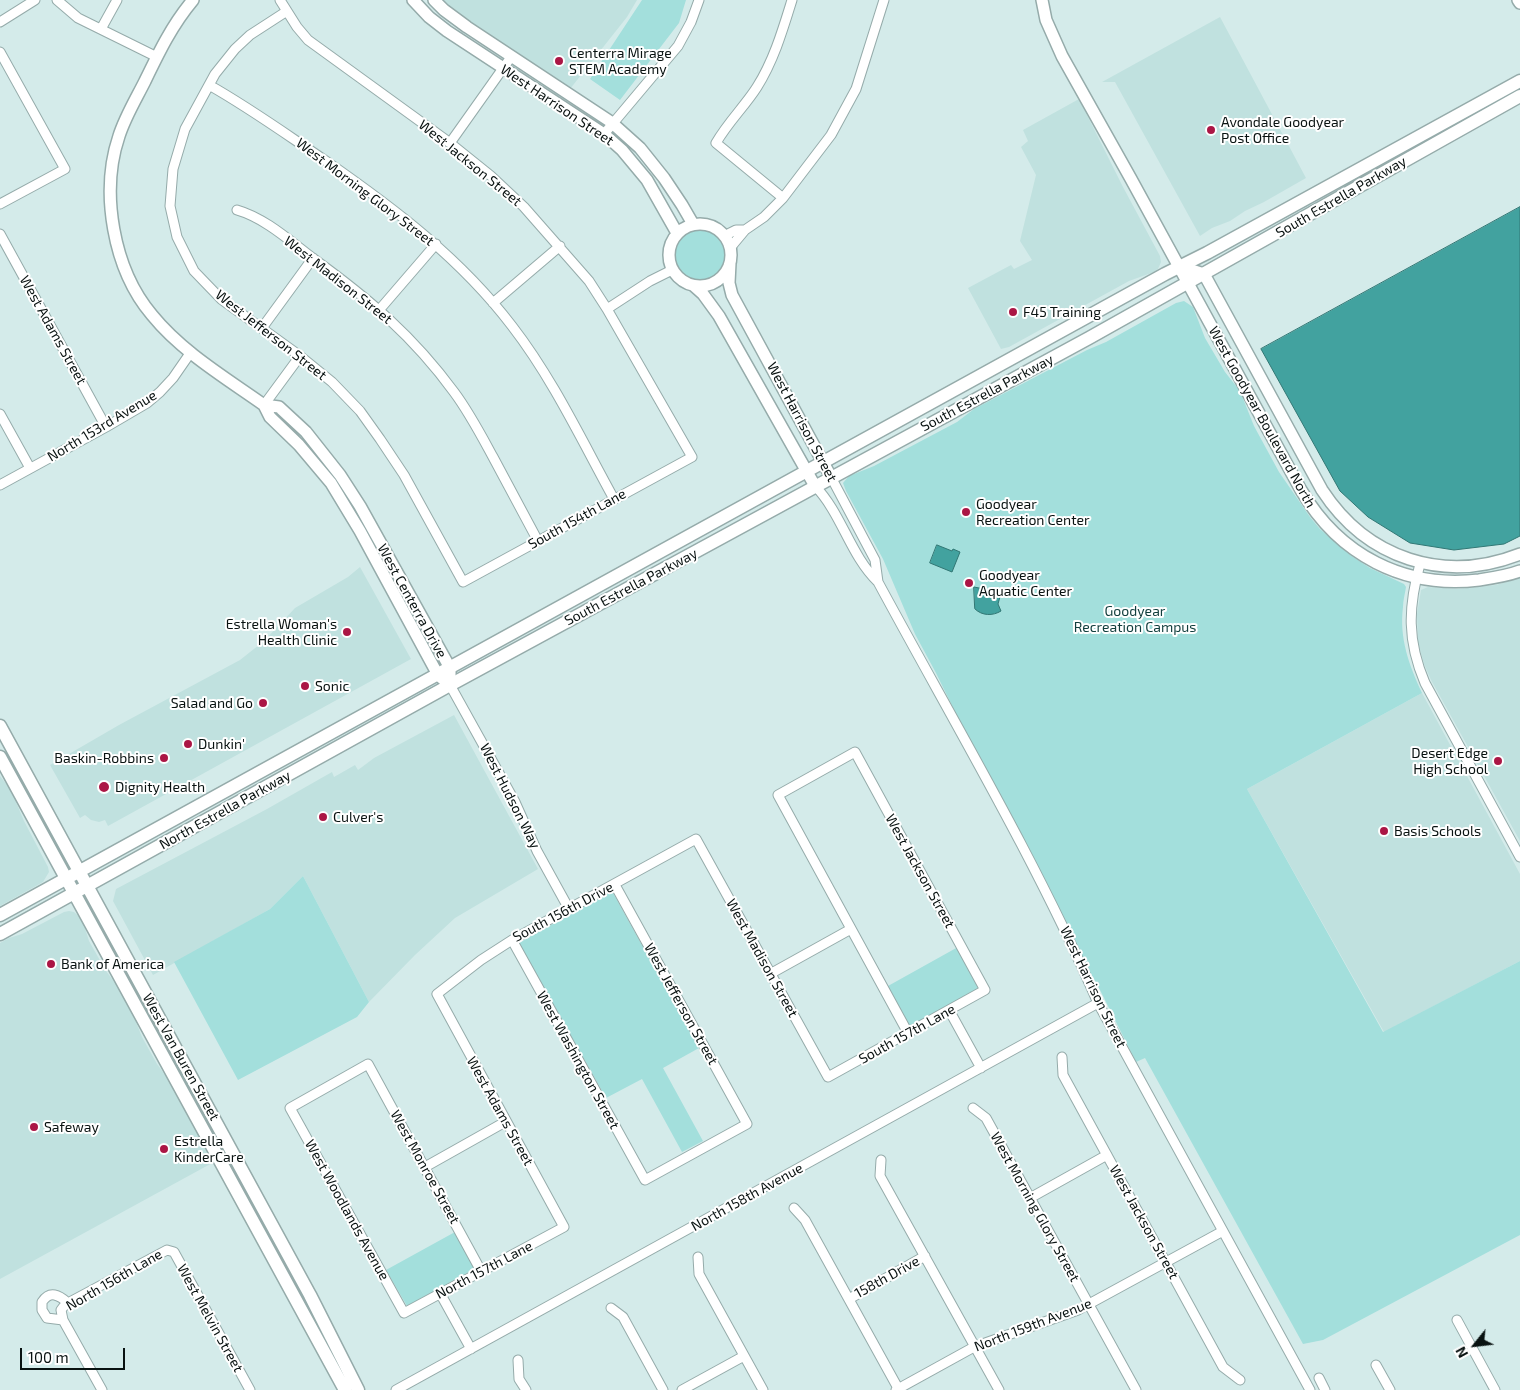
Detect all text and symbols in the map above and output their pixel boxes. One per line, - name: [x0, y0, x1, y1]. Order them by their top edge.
- place label: Centerra Mirage STEM Academy: [569, 45, 672, 78]
- marker: Centerra Mirage STEM Academy: [553, 55, 565, 67]
- street label: West Harrison Street: [497, 61, 617, 149]
- place label: Avondale Goodyear Post Office: [1221, 114, 1344, 146]
- street label: West Jackson Street: [415, 116, 525, 210]
- marker: Avondale Goodyear Post Office: [1205, 124, 1217, 136]
- street label: West Morning Glory Street: [293, 135, 437, 249]
- street label: South Estrella Parkway: [1273, 153, 1409, 241]
- street label: West Madison Street: [281, 233, 395, 327]
- street label: West Adams Street: [16, 273, 90, 387]
- street label: West Jefferson Street: [212, 286, 330, 384]
- place label: F45 Training: [1023, 304, 1101, 320]
- marker: F45 Training: [1007, 306, 1019, 318]
- street label: West Goodyear Boulevard North: [1205, 323, 1319, 511]
- street label: South Estrella Parkway: [918, 351, 1056, 435]
- street label: West Harrison Street: [763, 359, 841, 485]
- street label: North 153rd Avenue: [44, 387, 160, 465]
- street label: South 154th Lane: [525, 485, 629, 553]
- place label: Goodyear Recreation Center: [976, 496, 1090, 528]
- marker: Goodyear Recreation Center: [960, 506, 972, 518]
- street label: West Centerra Drive: [374, 541, 450, 661]
- street label: South Estrella Parkway: [562, 545, 700, 629]
- place label: Goodyear Aquatic Center: [979, 567, 1072, 600]
- marker: Goodyear Aquatic Center: [963, 577, 975, 589]
- park label: Goodyear Recreation Campus: [1074, 603, 1196, 636]
- place label: Estrella Woman's Health Clinic: [226, 616, 337, 648]
- marker: Estrella Woman's Health Clinic: [341, 626, 353, 638]
- place label: Sonic: [315, 678, 349, 694]
- marker: Sonic: [299, 680, 311, 692]
- place label: Salad and Go: [171, 695, 253, 711]
- marker: Salad and Go: [257, 697, 269, 709]
- place label: Dunkin': [198, 736, 245, 752]
- marker: Dunkin': [182, 738, 194, 750]
- street label: West Hudson Way: [476, 741, 544, 851]
- place label: Desert Edge High School: [1411, 745, 1488, 778]
- place label: Baskin-Robbins: [54, 750, 154, 766]
- marker: Baskin-Robbins: [158, 752, 170, 764]
- marker: Desert Edge High School: [1492, 755, 1504, 767]
- street label: North Estrella Parkway: [156, 767, 294, 853]
- place label: Dignity Health: [115, 779, 205, 795]
- marker: Dignity Health: [97, 780, 111, 794]
- place label: Culver's: [333, 809, 383, 825]
- marker: Culver's: [317, 811, 329, 823]
- street label: West Jackson Street: [882, 811, 958, 931]
- place label: Basis Schools: [1394, 823, 1481, 839]
- marker: Basis Schools: [1378, 825, 1390, 837]
- street label: South 156th Drive: [510, 878, 616, 946]
- street label: West Madison Street: [722, 896, 802, 1020]
- street label: West Harrison Street: [1056, 924, 1130, 1050]
- street label: West Jefferson Street: [641, 940, 721, 1068]
- place label: Bank of America: [61, 956, 164, 972]
- marker: Bank of America: [45, 958, 57, 970]
- street label: West Washington Street: [533, 988, 623, 1132]
- street label: West Van Buren Street: [139, 990, 223, 1124]
- street label: South 157th Lane: [856, 1001, 958, 1067]
- street label: West Adams Street: [463, 1054, 537, 1168]
- street label: West Monroe Street: [387, 1107, 463, 1227]
- place label: Safeway: [44, 1119, 99, 1135]
- marker: Safeway: [28, 1121, 40, 1133]
- street label: West Morning Glory Street: [987, 1129, 1083, 1285]
- place label: Estrella KinderCare: [174, 1133, 244, 1166]
- street label: West Woodlands Avenue: [301, 1137, 393, 1283]
- marker: Estrella KinderCare: [158, 1143, 170, 1155]
- street label: North 158th Avenue: [688, 1159, 806, 1235]
- street label: West Jackson Street: [1106, 1162, 1182, 1282]
- street label: North 157th Lane: [433, 1237, 535, 1303]
- street label: North 156th Lane: [63, 1246, 165, 1314]
- street label: 158th Drive: [852, 1252, 922, 1302]
- street label: West Melvin Street: [173, 1261, 247, 1375]
- street label: North 159th Avenue: [972, 1295, 1094, 1355]
- north arrow: [1450, 1320, 1500, 1370]
- scale bar: [22, 1338, 128, 1370]
- text: N: [1452, 1344, 1471, 1361]
- text: 100 m: [28, 1348, 69, 1366]

